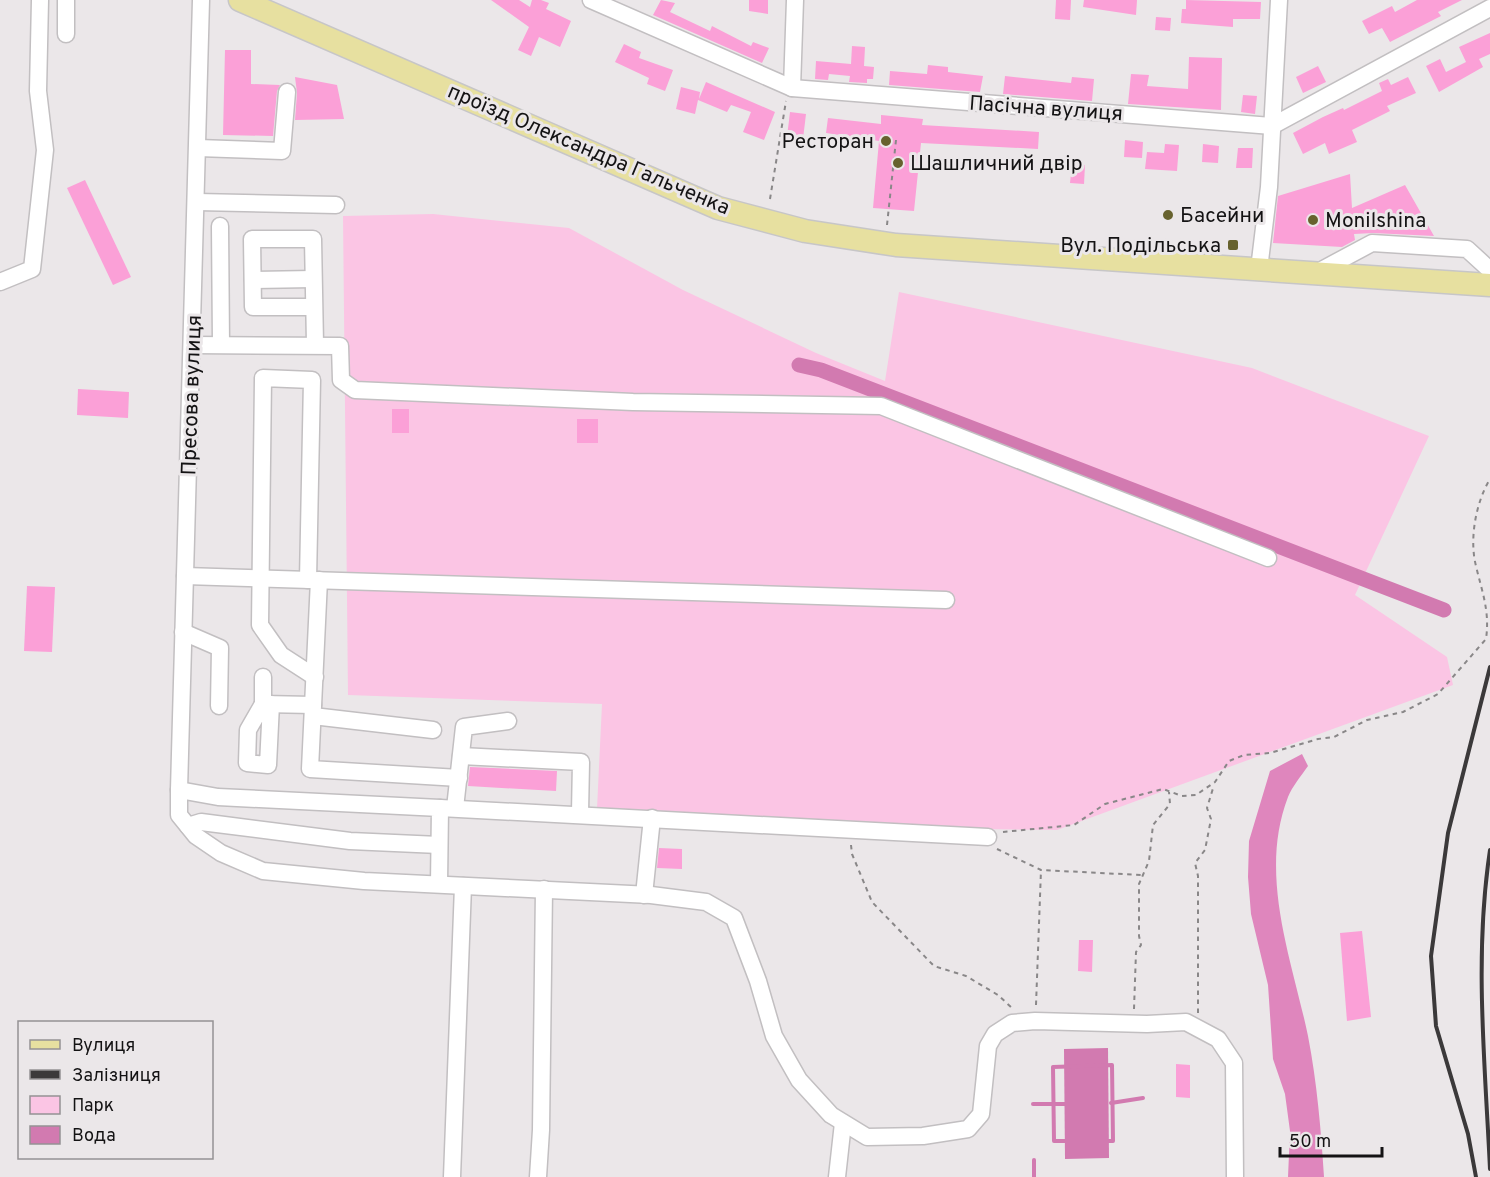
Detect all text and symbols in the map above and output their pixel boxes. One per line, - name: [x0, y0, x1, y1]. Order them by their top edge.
- street label: проїзд Олександра Гальченка: [443, 79, 734, 222]
- street label: Пасічна вулиця: [968, 91, 1124, 128]
- place label: Ресторан: [781, 129, 874, 156]
- marker: Ресторан: [879, 134, 893, 148]
- place label: Шашличний двір: [910, 151, 1083, 178]
- marker: Шашличний двір: [891, 156, 905, 170]
- place label: Басейни: [1180, 203, 1264, 230]
- marker: Басейни: [1161, 208, 1175, 222]
- place label: Monilshina: [1325, 208, 1426, 235]
- marker: Monilshina: [1306, 213, 1320, 227]
- place label: Вул. Подільська: [1060, 233, 1221, 260]
- marker: Вул. Подільська: [1226, 238, 1240, 252]
- street label: Пресова вулиця: [176, 314, 209, 476]
- legend: [18, 1021, 213, 1159]
- text: Вулиця: [72, 1035, 135, 1058]
- text: Залізниця: [72, 1065, 161, 1088]
- text: Парк: [72, 1095, 114, 1118]
- scale bar: [1280, 1120, 1382, 1158]
- text: Вода: [72, 1125, 116, 1148]
- text: 50 m: [1289, 1131, 1331, 1154]

